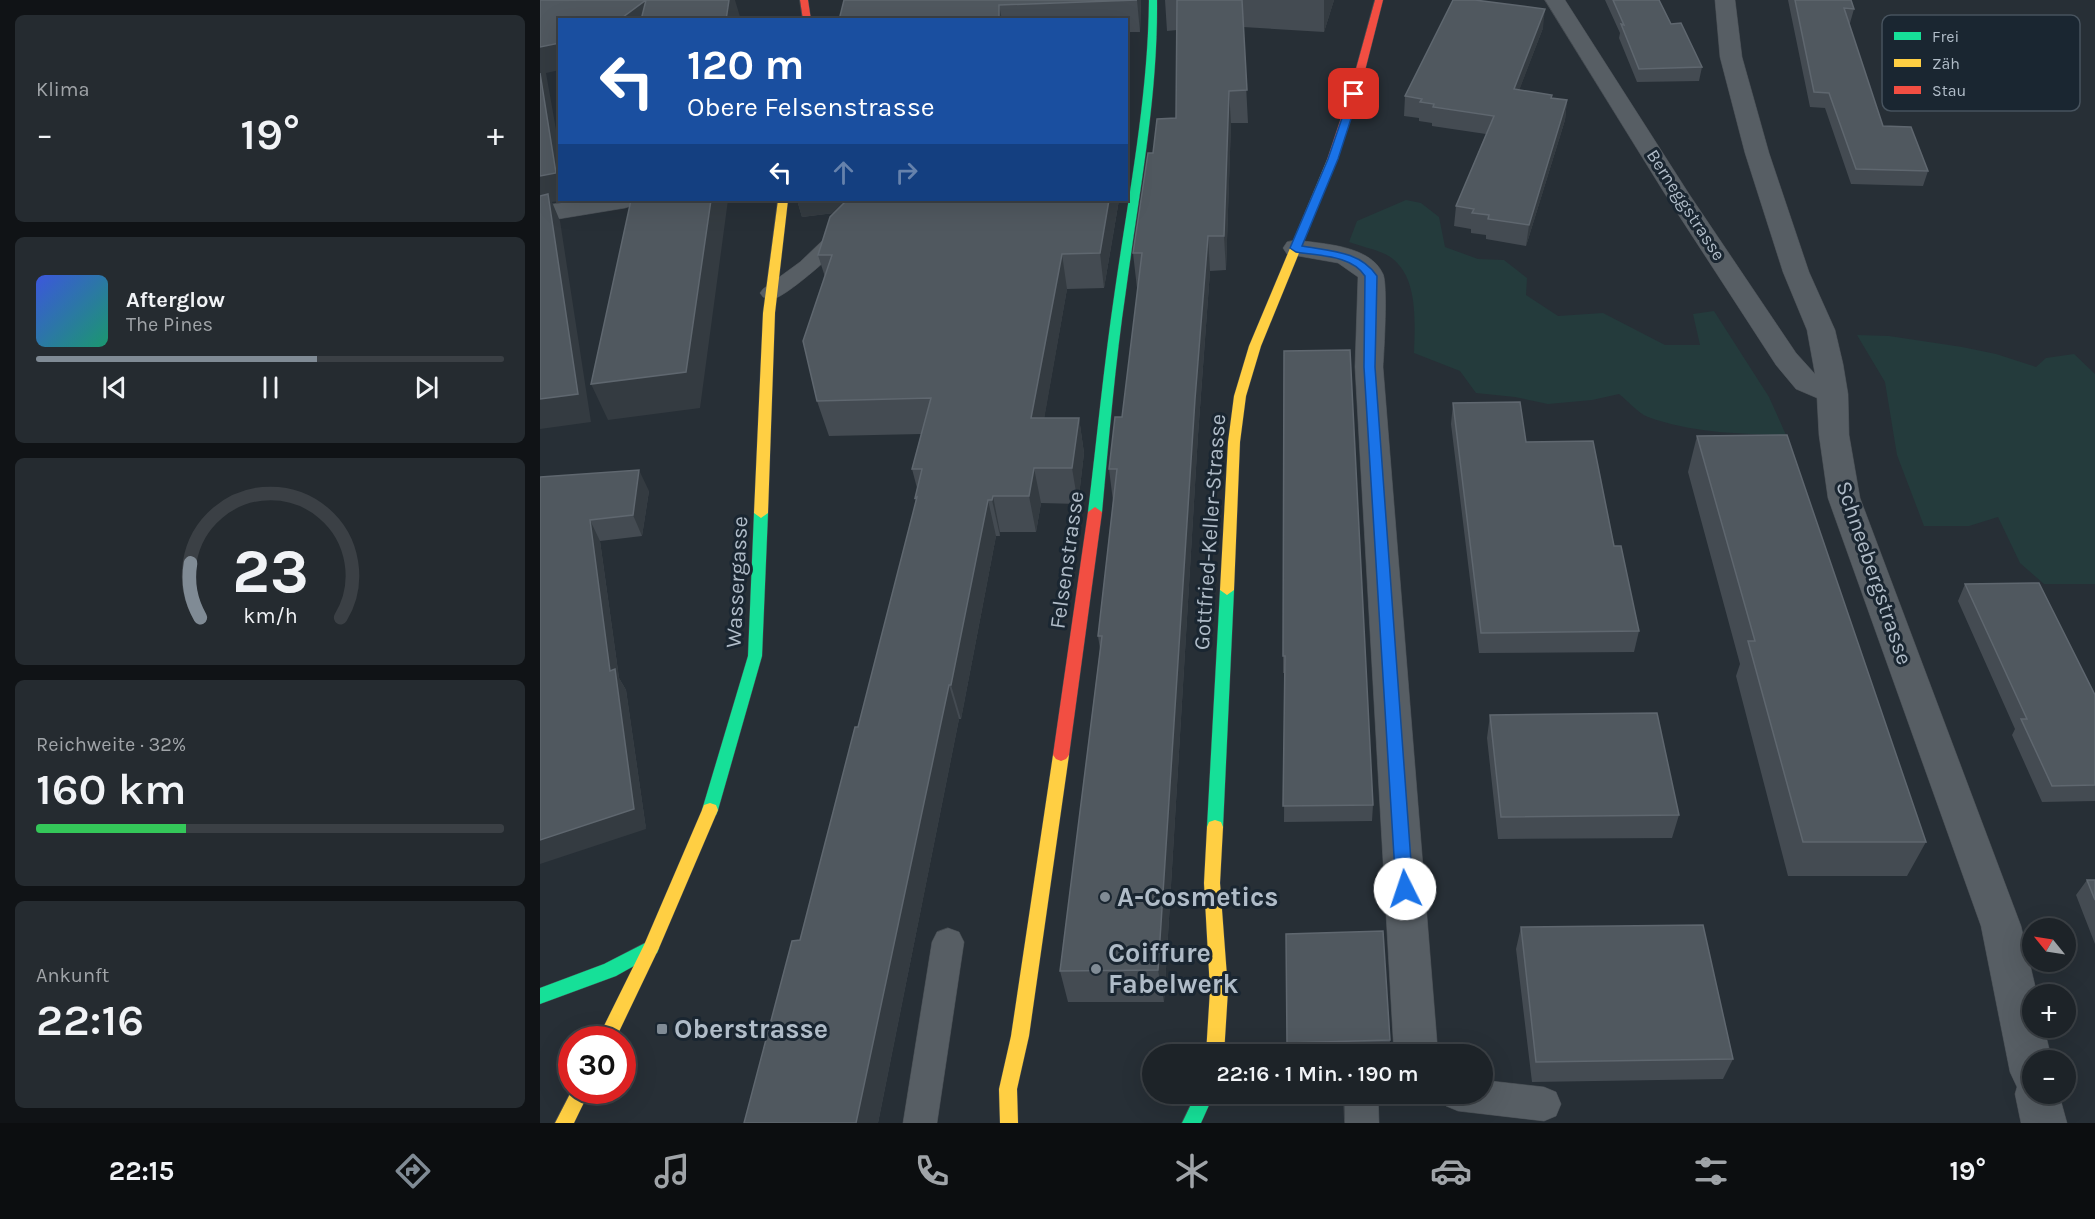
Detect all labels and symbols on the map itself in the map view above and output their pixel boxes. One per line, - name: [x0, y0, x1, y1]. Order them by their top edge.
- legend: [1882, 15, 2080, 111]
- text: Frei: [1932, 27, 1959, 46]
- text: Zäh: [1932, 54, 1960, 73]
- pin: [1328, 68, 1379, 119]
- text: Stau: [1932, 81, 1966, 100]
- street label: Berneggstrasse: [1642, 145, 1730, 265]
- street label: Gottfried-Keller-Strasse: [1189, 413, 1231, 651]
- street label: Schneebergstrasse: [1830, 478, 1918, 668]
- street label: Felsenstrasse: [1044, 489, 1090, 631]
- street label: Wassergasse: [721, 515, 753, 649]
- position arrow: [1373, 857, 1437, 921]
- place label: A-Cosmetics: [1117, 881, 1279, 913]
- marker: A-Cosmetics: [1098, 890, 1112, 904]
- north arrow: [2022, 918, 2076, 972]
- place label: Coiffure Fabelwerk: [1108, 937, 1238, 1000]
- marker: Coiffure Fabelwerk: [1089, 962, 1103, 976]
- place label: Oberstrasse: [674, 1013, 828, 1045]
- marker: Oberstrasse: [655, 1022, 669, 1036]
- speed limit sign: 30: [558, 1026, 636, 1104]

